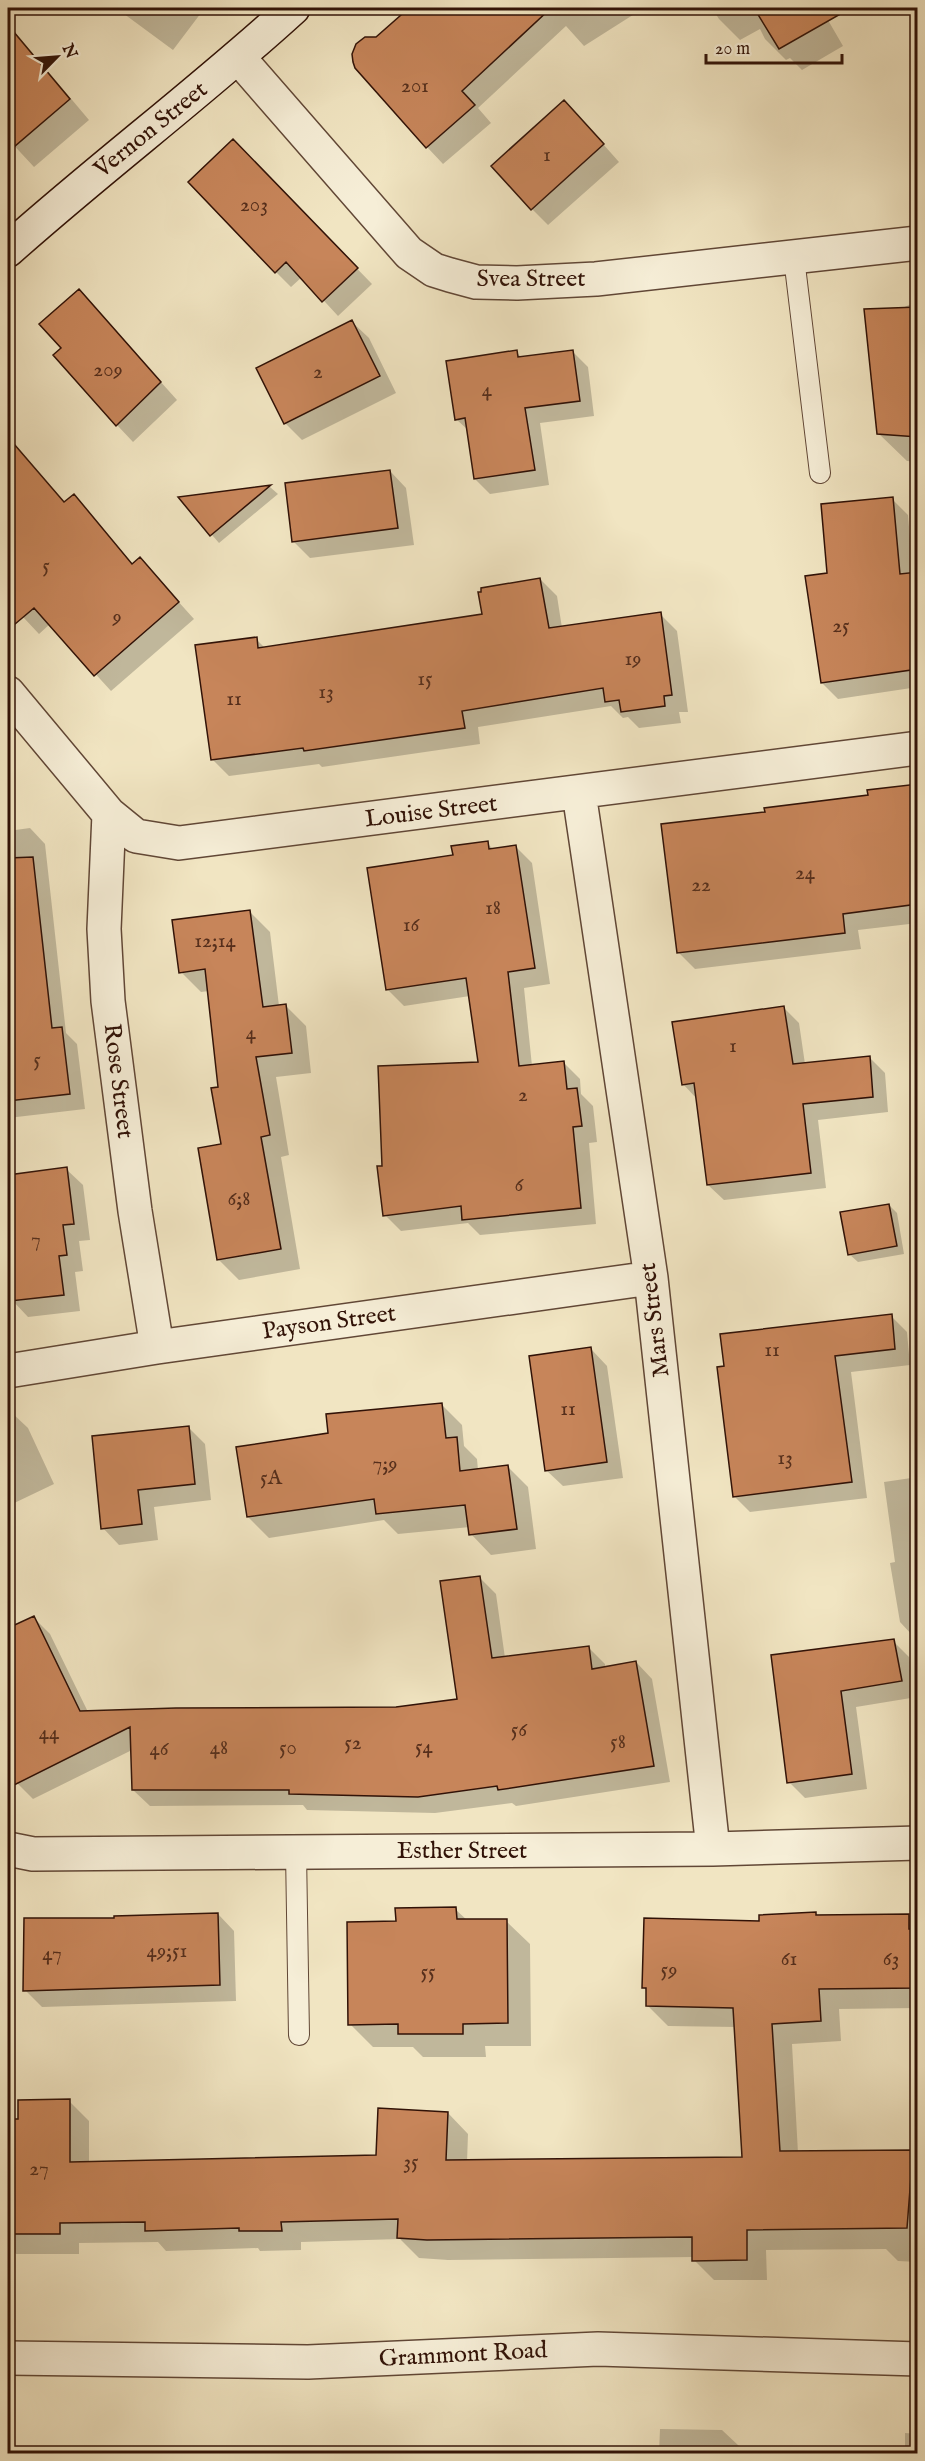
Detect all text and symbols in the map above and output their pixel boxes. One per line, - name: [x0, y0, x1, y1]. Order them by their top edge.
- north arrow: [27, 27, 87, 87]
- scale bar: [706, 27, 842, 65]
- text: 20 m: [715, 38, 750, 61]
- text: N: [56, 40, 81, 62]
- house number: 201: [401, 73, 429, 100]
- street label: Vernon Street: [87, 75, 214, 186]
- house number: 1: [543, 142, 551, 169]
- house number: 203: [240, 192, 268, 219]
- street label: Svea Street: [477, 264, 585, 295]
- house number: 209: [93, 357, 123, 384]
- house number: 2: [313, 359, 323, 386]
- house number: 4: [482, 377, 493, 404]
- house number: 5: [42, 553, 50, 580]
- house number: 9: [111, 604, 122, 631]
- house number: 25: [832, 613, 850, 640]
- house number: 19: [625, 646, 642, 673]
- house number: 15: [417, 666, 433, 693]
- house number: 13: [318, 679, 334, 706]
- house number: 11: [226, 686, 242, 713]
- street label: Louise Street: [363, 788, 499, 836]
- house number: 24: [795, 860, 816, 887]
- house number: 22: [691, 872, 711, 899]
- house number: 18: [485, 895, 501, 922]
- house number: 16: [403, 912, 420, 939]
- house number: 12;14: [194, 928, 237, 955]
- house number: 4: [246, 1020, 257, 1047]
- street label: Rose Street: [96, 1022, 140, 1140]
- house number: 1: [729, 1033, 737, 1060]
- house number: 5: [33, 1047, 41, 1074]
- house number: 2: [518, 1082, 528, 1109]
- house number: 6: [515, 1172, 525, 1199]
- house number: 6;8: [228, 1186, 250, 1213]
- house number: 7: [31, 1227, 41, 1254]
- street label: Mars Street: [633, 1261, 677, 1379]
- street label: Payson Street: [260, 1298, 398, 1348]
- house number: 11: [764, 1337, 780, 1364]
- house number: 11: [560, 1396, 576, 1423]
- house number: 13: [777, 1445, 793, 1472]
- house number: 7;9: [373, 1451, 397, 1478]
- house number: 5A: [260, 1465, 283, 1492]
- house number: 56: [511, 1717, 528, 1744]
- house number: 44: [39, 1720, 60, 1747]
- house number: 58: [610, 1729, 626, 1756]
- house number: 52: [344, 1730, 362, 1757]
- house number: 54: [415, 1734, 434, 1761]
- house number: 48: [210, 1735, 228, 1762]
- house number: 50: [279, 1735, 297, 1762]
- house number: 46: [149, 1736, 170, 1763]
- street label: Esther Street: [397, 1836, 527, 1867]
- house number: 49;51: [147, 1938, 187, 1965]
- house number: 47: [42, 1941, 62, 1968]
- house number: 61: [781, 1946, 797, 1973]
- house number: 63: [883, 1946, 899, 1973]
- house number: 59: [661, 1957, 677, 1984]
- house number: 55: [420, 1959, 436, 1986]
- house number: 35: [403, 2149, 419, 2176]
- house number: 27: [29, 2156, 49, 2183]
- street label: Grammont Road: [378, 2335, 548, 2375]

